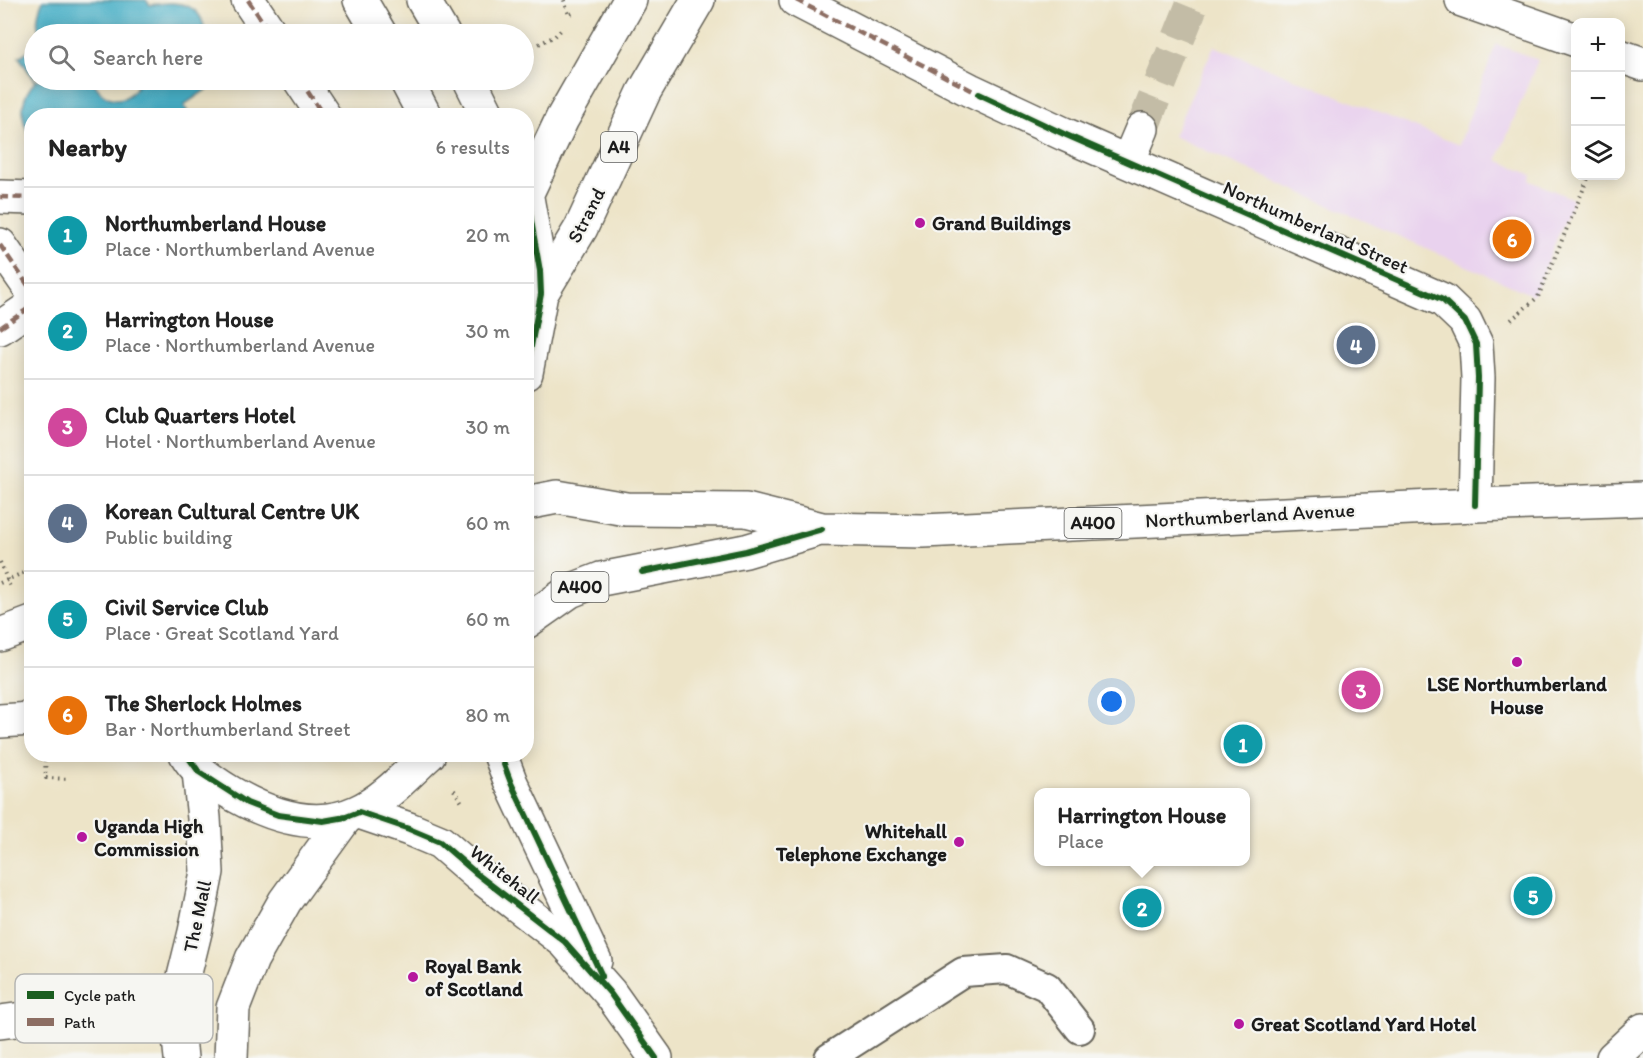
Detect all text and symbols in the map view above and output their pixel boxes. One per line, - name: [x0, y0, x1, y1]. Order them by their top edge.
- map controls: [1571, 18, 1625, 180]
- button: +: [1571, 18, 1625, 72]
- search box: [24, 24, 534, 90]
- icon: search: [45, 41, 78, 74]
- text: Search here: [93, 44, 203, 71]
- button: −: [1571, 72, 1625, 126]
- button: layers: [1571, 126, 1625, 180]
- text: Nearby: [48, 131, 127, 163]
- road number: A4: [601, 132, 637, 162]
- text: 6 results: [436, 135, 510, 159]
- street label: Northumberland Street: [1220, 175, 1412, 279]
- street label: Strand: [562, 183, 610, 247]
- text: Northumberland House: [105, 210, 326, 237]
- place label: Grand Buildings: [932, 211, 1071, 236]
- marker: Grand Buildings: [913, 216, 927, 230]
- pin: 6: [1492, 216, 1532, 262]
- text: 1: [63, 223, 72, 247]
- text: 20 m: [466, 223, 510, 247]
- text: Place · Northumberland Avenue: [105, 237, 375, 261]
- text: Harrington House: [105, 306, 274, 333]
- text: 2: [62, 319, 73, 343]
- text: 30 m: [465, 319, 510, 343]
- pin: 4: [1336, 322, 1376, 368]
- text: Place · Northumberland Avenue: [105, 333, 375, 357]
- text: Club Quarters Hotel: [105, 402, 295, 429]
- text: 3: [62, 415, 73, 439]
- text: 30 m: [465, 415, 510, 439]
- text: Hotel · Northumberland Avenue: [105, 429, 376, 453]
- text: Korean Cultural Centre UK: [105, 498, 359, 525]
- street label: Northumberland Avenue: [1144, 498, 1356, 532]
- road number: A400: [1064, 508, 1122, 538]
- text: 4: [61, 511, 74, 535]
- text: 60 m: [466, 511, 510, 535]
- text: Public building: [105, 525, 232, 549]
- road number: A400: [552, 572, 608, 602]
- text: Civil Service Club: [105, 594, 269, 621]
- text: 5: [62, 607, 73, 631]
- text: 60 m: [466, 607, 510, 631]
- text: Place · Great Scotland Yard: [105, 621, 339, 645]
- marker: LSE Northumberland House: [1510, 655, 1524, 669]
- pin: 3: [1342, 668, 1380, 712]
- place label: LSE Northumberland House: [1427, 672, 1607, 719]
- your location: [1097, 687, 1126, 716]
- text: The Sherlock Holmes: [105, 690, 302, 717]
- text: 6: [62, 703, 73, 727]
- text: 80 m: [465, 703, 510, 727]
- text: Bar · Northumberland Street: [105, 717, 351, 741]
- pin: 1: [1224, 722, 1262, 766]
- popup: [1034, 788, 1250, 866]
- text: Harrington House: [1058, 802, 1226, 829]
- place label: Uganda High Commission: [94, 814, 204, 861]
- place label: Whitehall Telephone Exchange: [775, 819, 947, 867]
- text: Place: [1058, 829, 1104, 853]
- marker: Uganda High Commission: [75, 830, 89, 844]
- marker: Whitehall Telephone Exchange: [952, 835, 966, 849]
- street label: Whitehall: [465, 839, 545, 909]
- pin: 5: [1514, 874, 1552, 918]
- street label: The Mall: [178, 877, 216, 954]
- pin: 2: [1122, 886, 1162, 930]
- place label: Royal Bank of Scotland: [425, 954, 523, 1001]
- marker: Royal Bank of Scotland: [406, 970, 420, 984]
- legend: [15, 974, 213, 1043]
- text: Cycle path: [64, 986, 136, 1005]
- place label: Great Scotland Yard Hotel: [1251, 1012, 1477, 1036]
- text: Path: [64, 1013, 95, 1032]
- marker: Great Scotland Yard Hotel: [1232, 1017, 1246, 1031]

